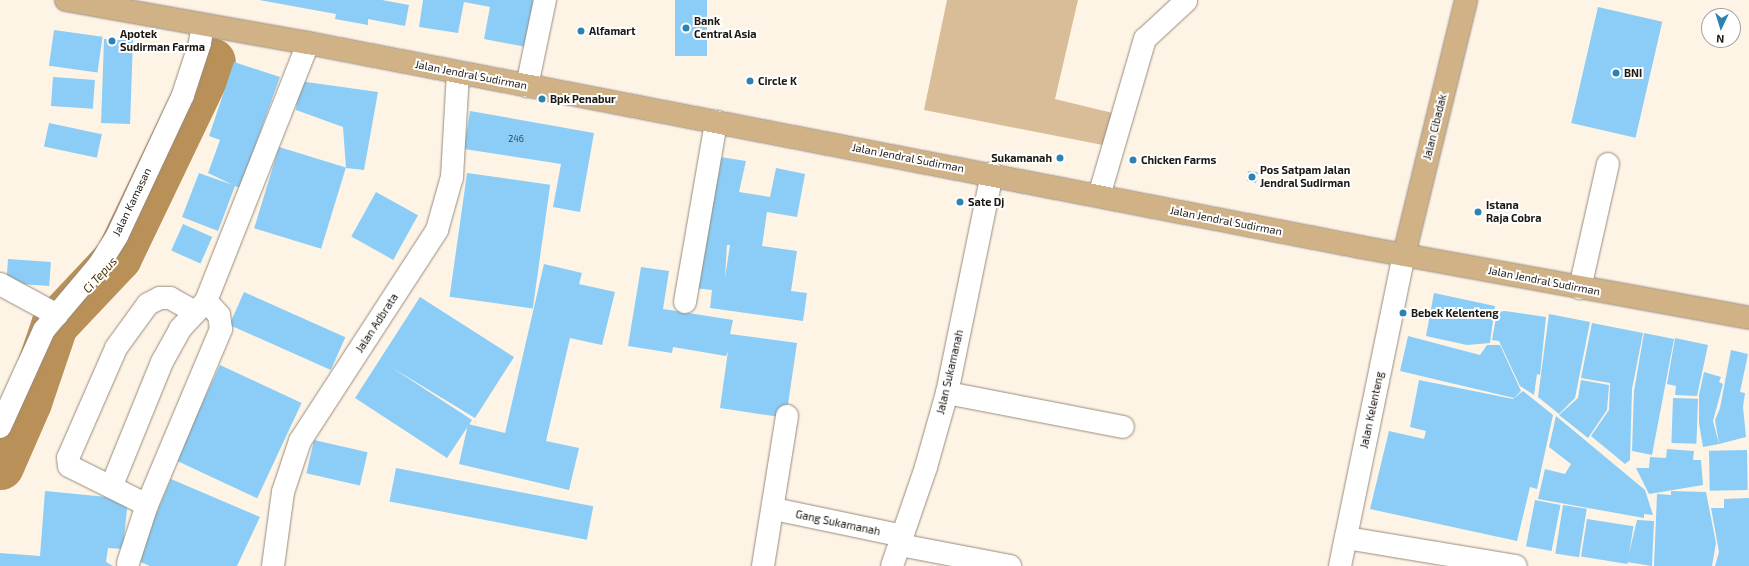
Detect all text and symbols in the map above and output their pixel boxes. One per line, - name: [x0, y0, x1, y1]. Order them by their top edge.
- north arrow: [1701, 8, 1741, 48]
- place label: Bank Central Asia: [694, 15, 757, 41]
- marker: Bank Central Asia: [681, 23, 691, 33]
- place label: Alfamart: [589, 24, 636, 38]
- marker: Alfamart: [576, 26, 586, 36]
- place label: Apotek Sudirman Farma: [120, 28, 205, 54]
- text: N: [1716, 33, 1725, 46]
- marker: Apotek Sudirman Farma: [107, 36, 117, 46]
- street label: Jalan Jendral Sudirman: [414, 58, 528, 92]
- place label: BNI: [1624, 66, 1642, 80]
- marker: BNI: [1611, 68, 1621, 78]
- place label: Circle K: [758, 74, 797, 88]
- marker: Circle K: [745, 76, 755, 86]
- place label: Bpk Penabur: [550, 92, 616, 106]
- street label: Jalan Cibadak: [1420, 93, 1450, 161]
- marker: Bpk Penabur: [537, 94, 547, 104]
- house number: 246: [508, 134, 524, 144]
- street label: Jalan Jendral Sudirman: [851, 141, 965, 175]
- place label: Sukamanah: [991, 151, 1052, 165]
- marker: Sukamanah: [1055, 153, 1065, 163]
- place label: Chicken Farms: [1141, 153, 1216, 167]
- marker: Chicken Farms: [1128, 155, 1138, 165]
- place label: Pos Satpam Jalan Jendral Sudirman: [1260, 164, 1350, 190]
- street label: Jalan Kamasan: [110, 166, 154, 238]
- marker: Pos Satpam Jalan Jendral Sudirman: [1247, 172, 1257, 182]
- place label: Sate Dj: [968, 195, 1004, 209]
- marker: Sate Dj: [955, 197, 965, 207]
- place label: Istana Raja Cobra: [1486, 199, 1542, 225]
- street label: Jalan Jendral Sudirman: [1169, 204, 1283, 238]
- marker: Istana Raja Cobra: [1473, 207, 1483, 217]
- water label: Ci Tepus: [80, 254, 120, 296]
- street label: Jalan Jendral Sudirman: [1487, 264, 1601, 298]
- street label: Jalan Adbrata: [353, 291, 401, 355]
- place label: Bebek Kelenteng: [1411, 306, 1499, 320]
- marker: Bebek Kelenteng: [1398, 308, 1408, 318]
- street label: Jalan Sukamanah: [934, 328, 966, 416]
- street label: Jalan Kelenteng: [1357, 370, 1387, 450]
- street label: Gang Sukamanah: [794, 508, 882, 538]

